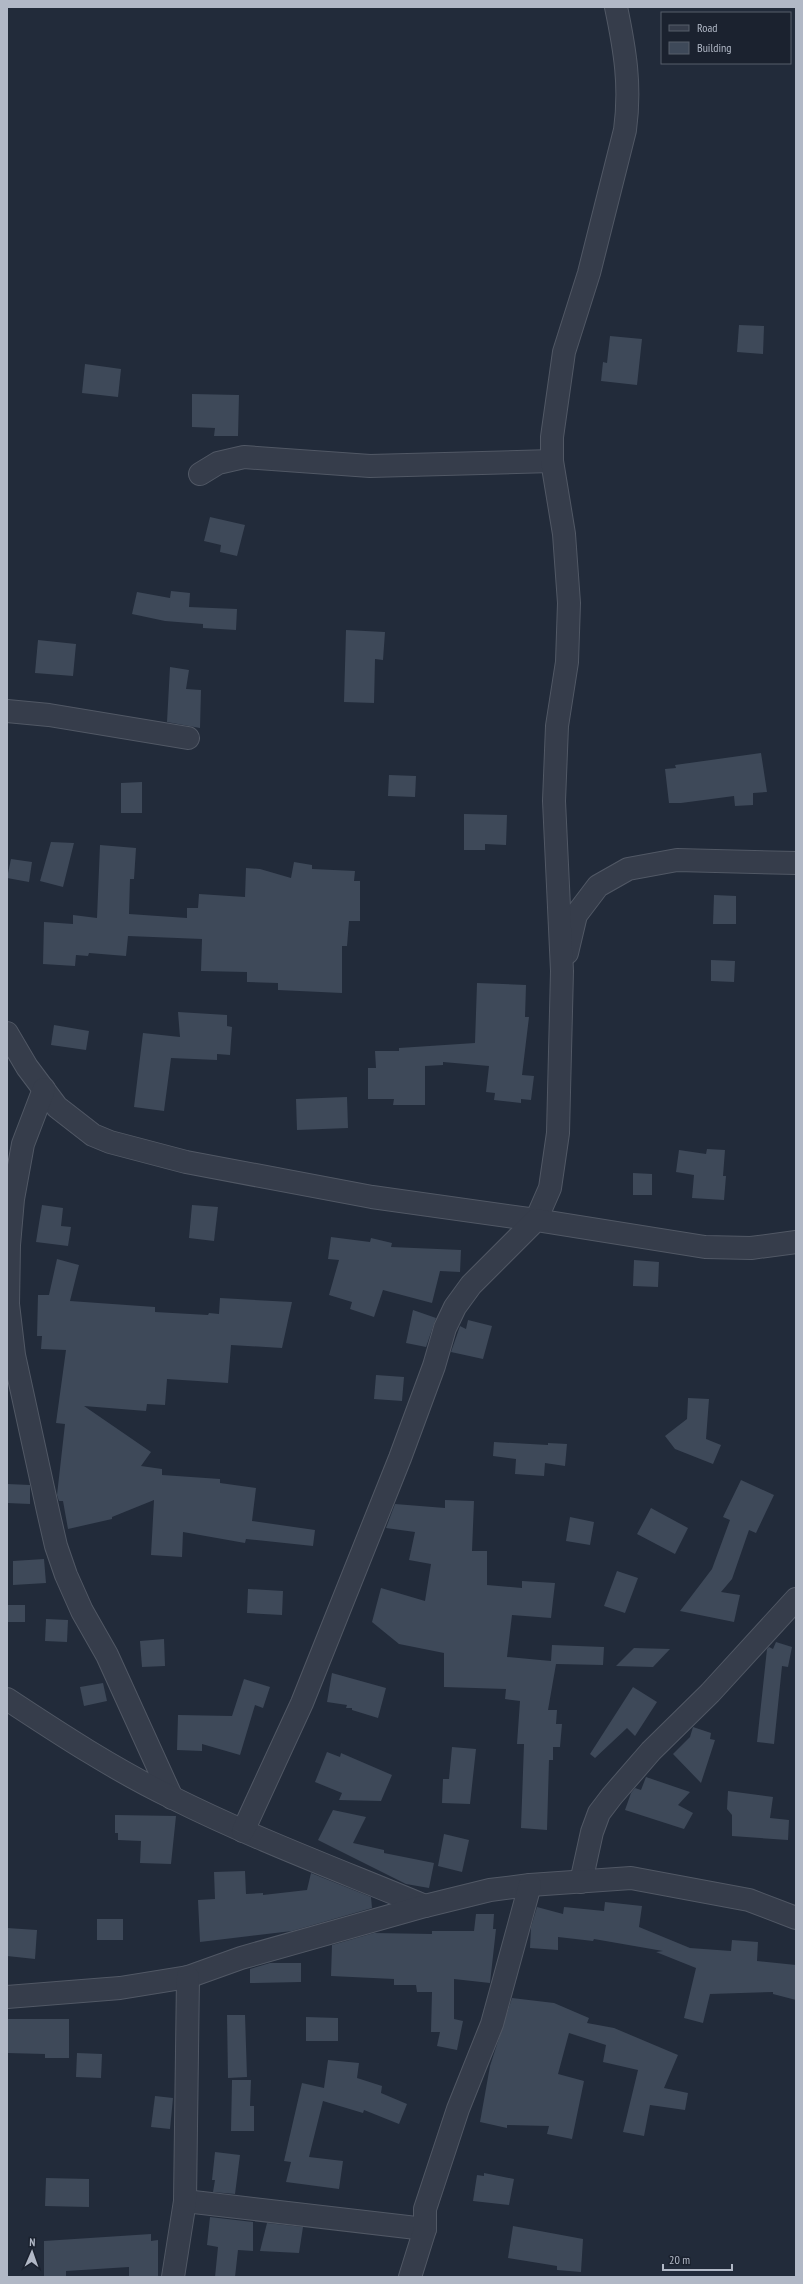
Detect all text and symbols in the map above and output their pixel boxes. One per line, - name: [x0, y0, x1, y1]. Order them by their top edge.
- legend: [661, 12, 791, 64]
- text: Road: [697, 20, 717, 35]
- text: Building: [697, 40, 732, 55]
- north arrow: [12, 2232, 52, 2272]
- text: N: [29, 2235, 36, 2249]
- scale bar: [663, 2246, 732, 2272]
- text: 20 m: [669, 2252, 690, 2267]

